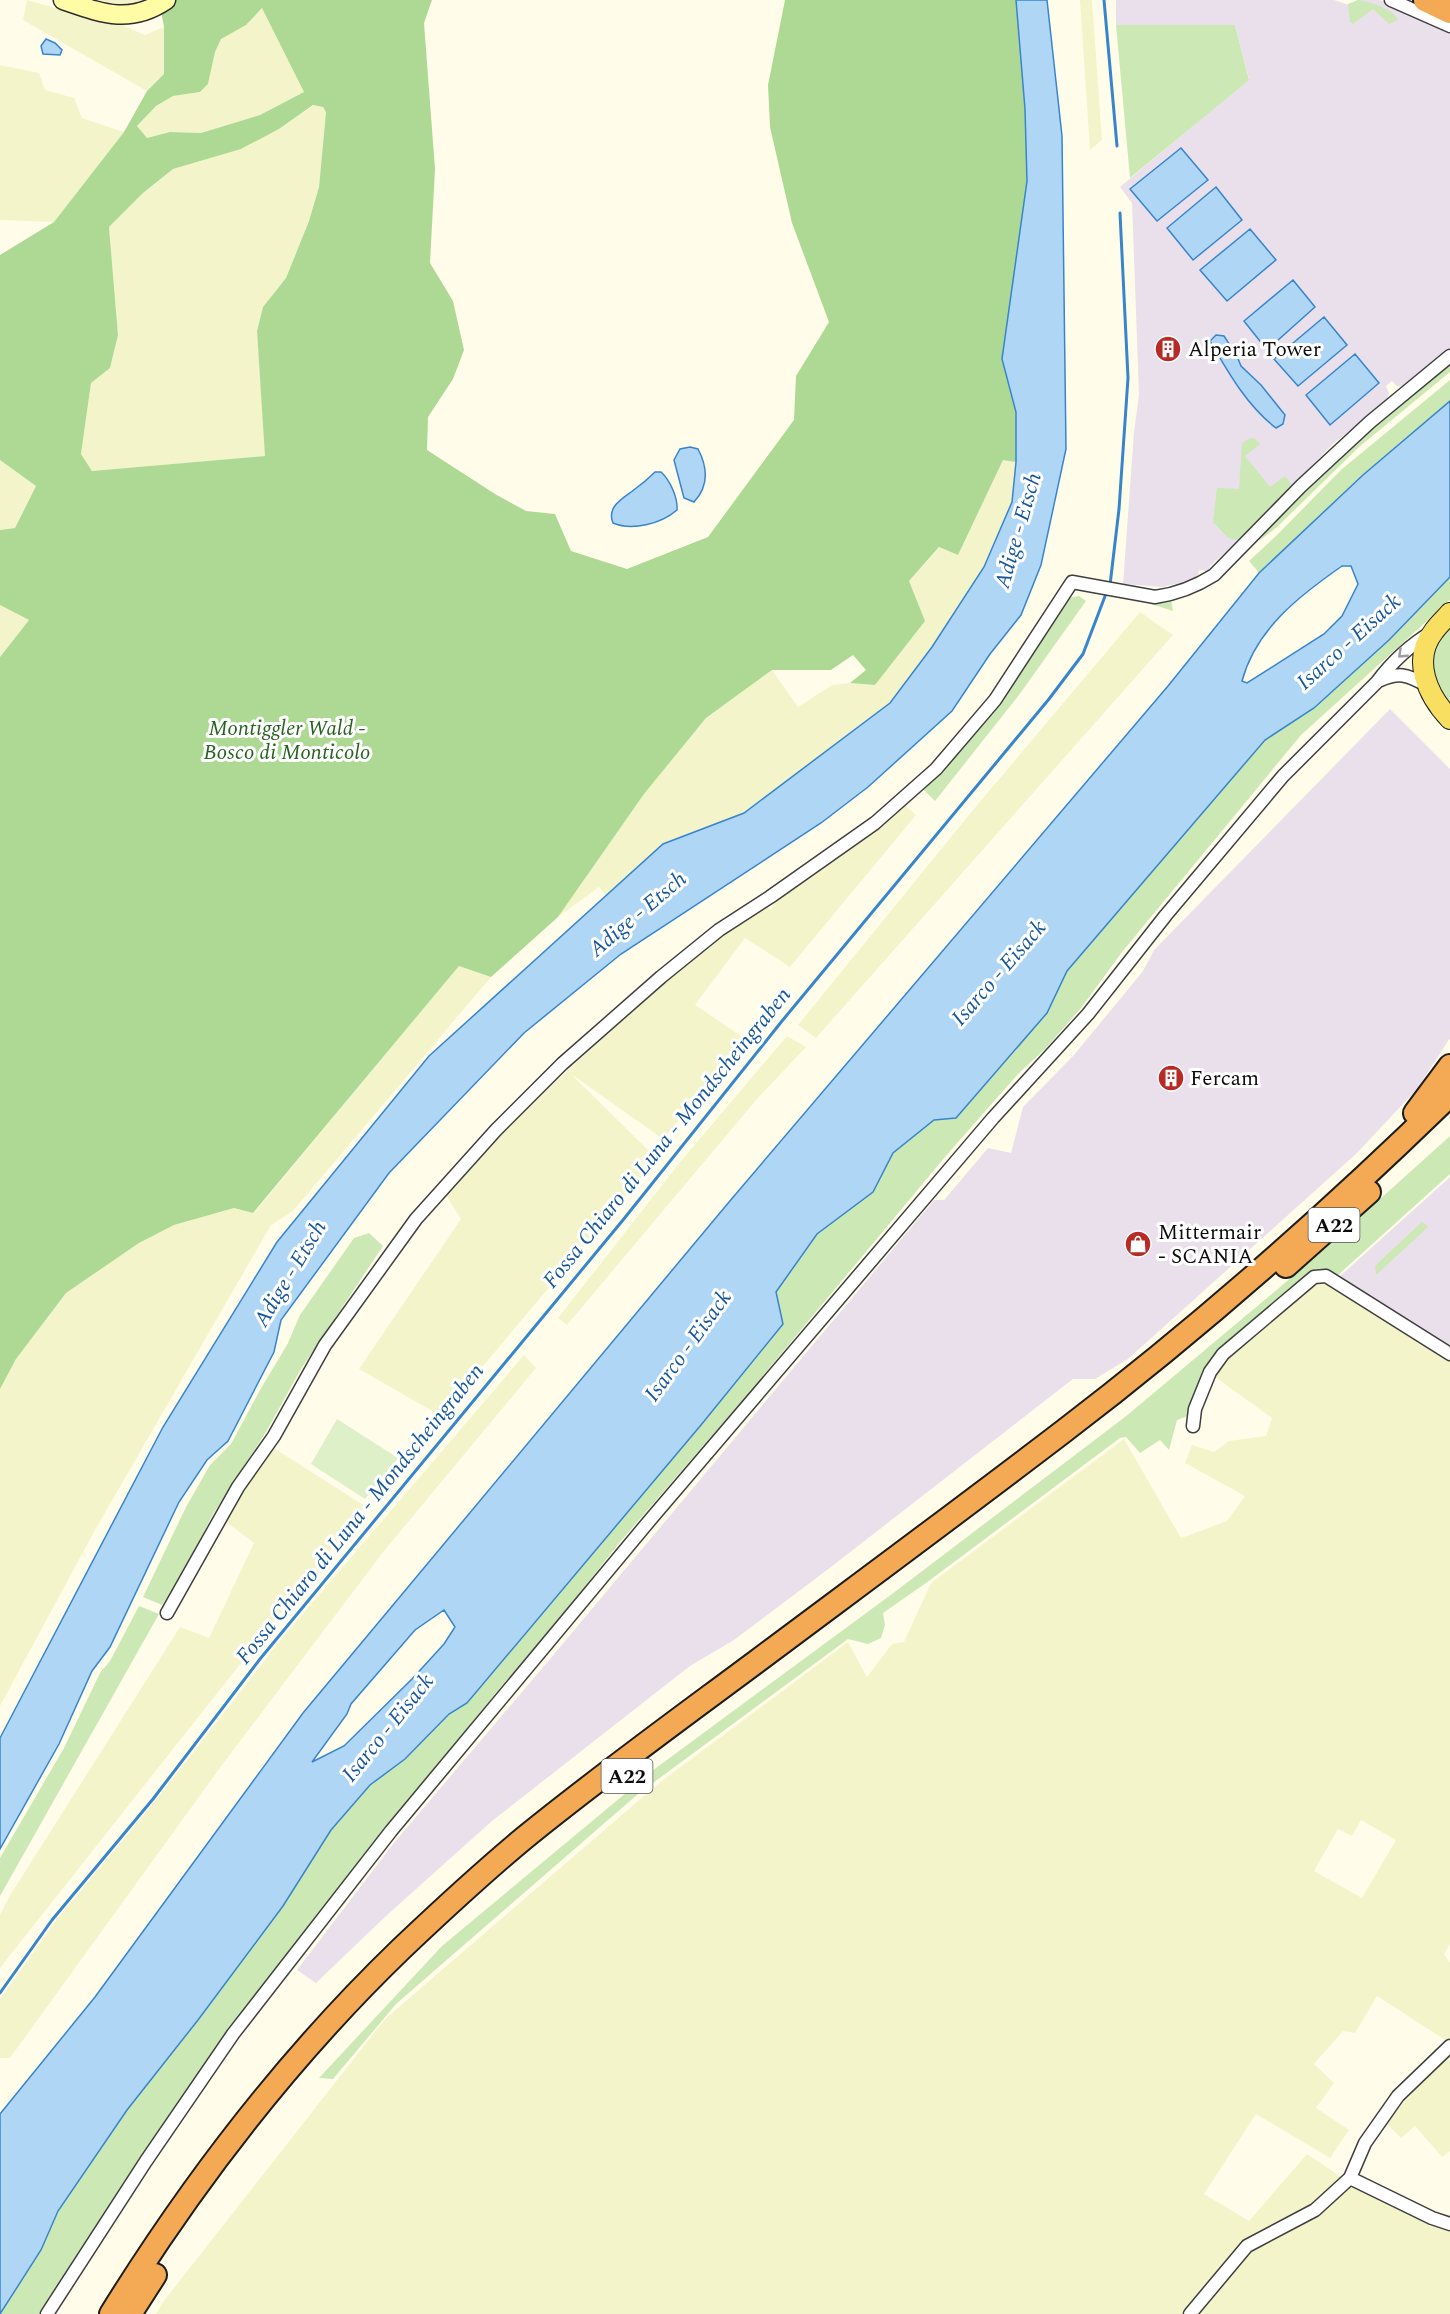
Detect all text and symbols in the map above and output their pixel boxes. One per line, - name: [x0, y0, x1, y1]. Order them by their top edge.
- building icon: Alperia Tower: [1153, 334, 1183, 364]
- place label: Alperia Tower: [1188, 334, 1321, 366]
- water label: Adige - Etsch: [986, 469, 1051, 593]
- water label: Isarco - Eisack: [1289, 586, 1409, 698]
- one-way arrow: [1399, 647, 1409, 658]
- park label: Montiggler Wald - Bosco di Monticolo: [203, 713, 371, 769]
- water label: Adige - Etsch: [581, 863, 694, 966]
- water label: Isarco - Eisack: [944, 913, 1055, 1033]
- water label: Fossa Chiaro di Luna - Mondscheingraben: [535, 980, 800, 1296]
- building icon: Fercam: [1156, 1063, 1186, 1093]
- place label: Fercam: [1190, 1063, 1259, 1095]
- road number: A22: [1308, 1208, 1360, 1242]
- water label: Adige - Etsch: [245, 1214, 335, 1334]
- place label: Mittermair - SCANIA: [1158, 1217, 1261, 1273]
- shop icon: Mittermair - SCANIA: [1123, 1229, 1153, 1259]
- water label: Isarco - Eisack: [636, 1283, 740, 1409]
- water label: Fossa Chiaro di Luna - Mondscheingraben: [228, 1356, 493, 1672]
- water label: Isarco - Eisack: [334, 1667, 442, 1789]
- road number: A22: [602, 1759, 652, 1793]

